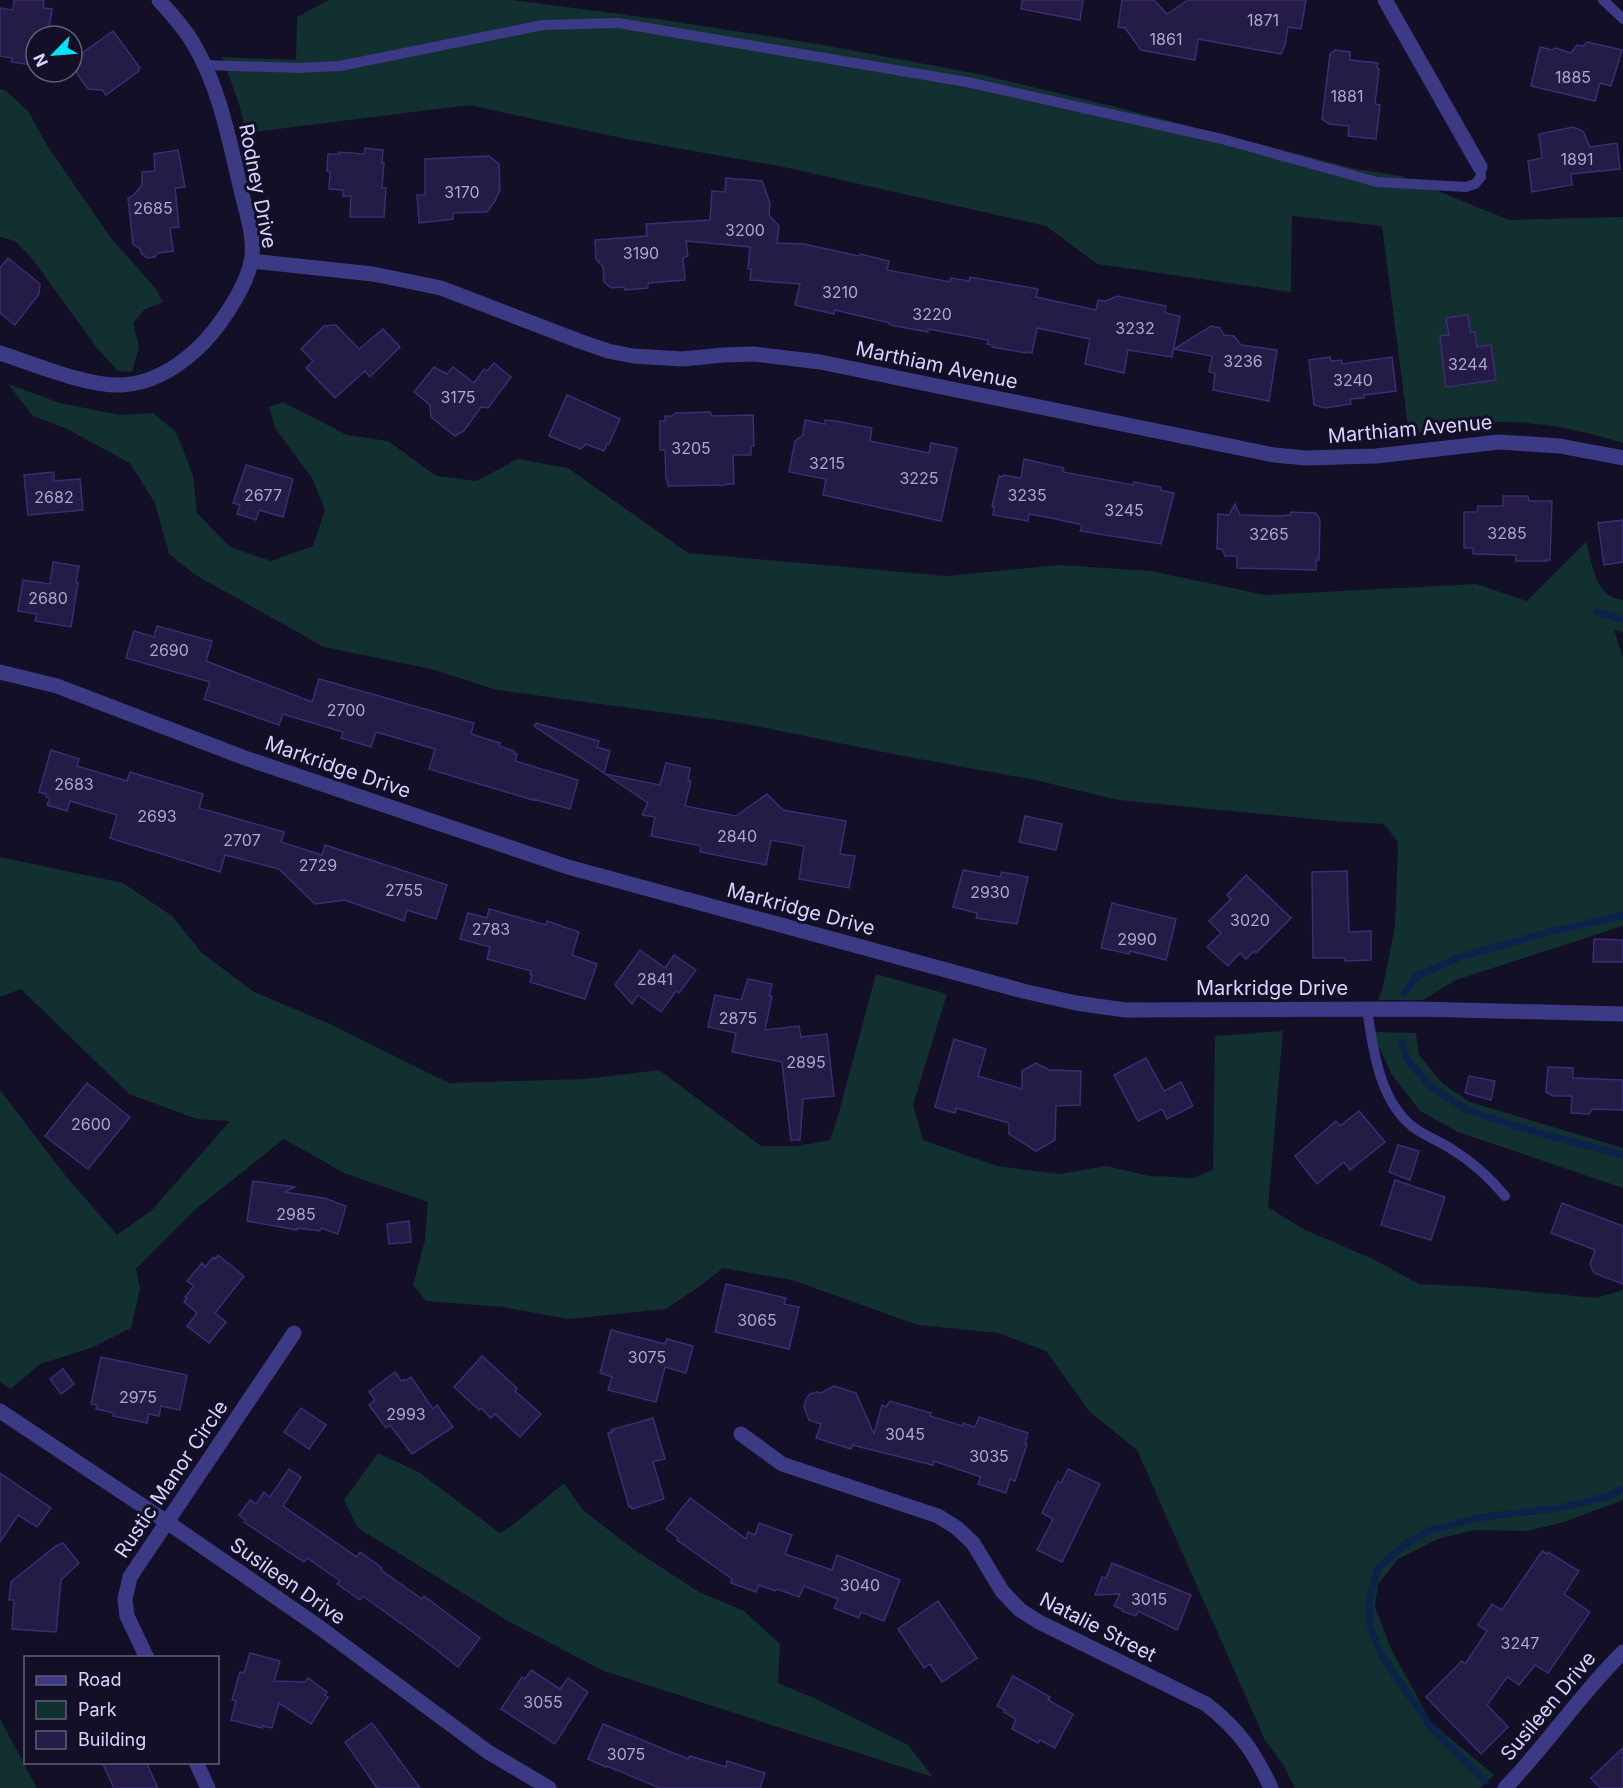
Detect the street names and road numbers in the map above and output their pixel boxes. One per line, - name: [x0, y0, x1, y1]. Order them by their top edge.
- street label: Rodney Drive: [234, 122, 282, 250]
- street label: Marthiam Avenue: [854, 336, 1020, 394]
- street label: Marthiam Avenue: [1327, 410, 1493, 448]
- street label: Markridge Drive: [262, 731, 414, 803]
- street label: Markridge Drive: [724, 878, 878, 940]
- street label: Markridge Drive: [1196, 976, 1348, 1000]
- street label: Rustic Manor Circle: [109, 1396, 233, 1562]
- street label: Susileen Drive: [226, 1532, 350, 1630]
- street label: Natalie Street: [1036, 1587, 1161, 1667]
- street label: Susileen Drive: [1495, 1646, 1601, 1766]

